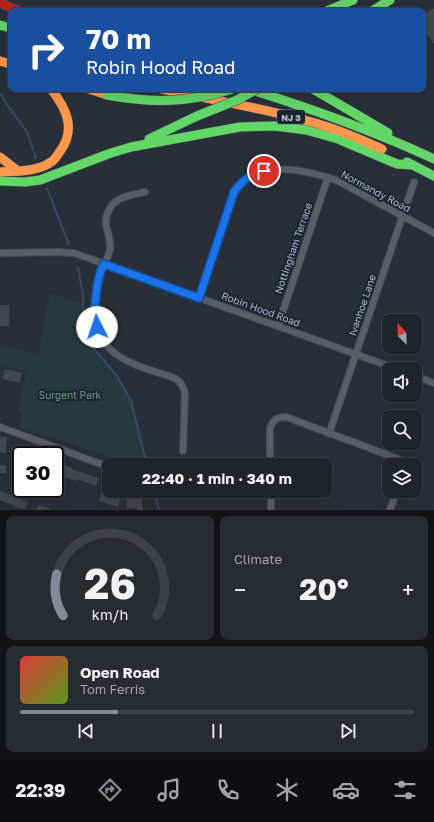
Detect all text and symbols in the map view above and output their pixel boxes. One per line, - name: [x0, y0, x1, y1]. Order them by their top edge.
- text: 70 m: [86, 22, 151, 55]
- icon: right: [20, 24, 72, 76]
- text: Robin Hood Road: [86, 56, 235, 78]
- road number: NJ 3: [277, 110, 305, 124]
- pin: [247, 154, 281, 188]
- icon: arrive: [253, 160, 275, 182]
- street label: Normandy Road: [339, 168, 413, 214]
- street label: Nottingham Terrace: [272, 201, 314, 295]
- street label: Ivanhoe Lane: [346, 273, 378, 337]
- street label: Robin Hood Road: [220, 289, 302, 329]
- position arrow: [76, 306, 118, 348]
- north arrow: [382, 314, 422, 354]
- map controls: [382, 314, 422, 498]
- button: sound: [382, 362, 422, 402]
- park label: Surgent Park: [39, 389, 102, 401]
- button: search: [382, 410, 422, 450]
- speed limit sign: 30: [12, 446, 64, 498]
- button: layers: [382, 458, 422, 498]
- text: 22:40 · 1 min · 340 m: [142, 469, 292, 487]
- text: Climate: [234, 551, 282, 567]
- text: 26: [84, 558, 136, 608]
- text: 20°: [299, 571, 349, 607]
- text: −: [234, 576, 246, 603]
- text: +: [402, 576, 414, 603]
- text: km/h: [92, 606, 128, 623]
- text: Open Road: [80, 663, 160, 681]
- text: Tom Ferris: [80, 681, 145, 697]
- icon: previous: [75, 720, 97, 742]
- icon: pause: [206, 720, 228, 742]
- icon: next: [337, 720, 359, 742]
- icon: directions: [96, 776, 124, 804]
- icon: music: [155, 776, 183, 804]
- icon: phone: [214, 776, 242, 804]
- icon: climate: [273, 776, 301, 804]
- icon: car: [332, 776, 360, 804]
- icon: filters: [391, 776, 419, 804]
- text: 22:39: [15, 779, 66, 801]

